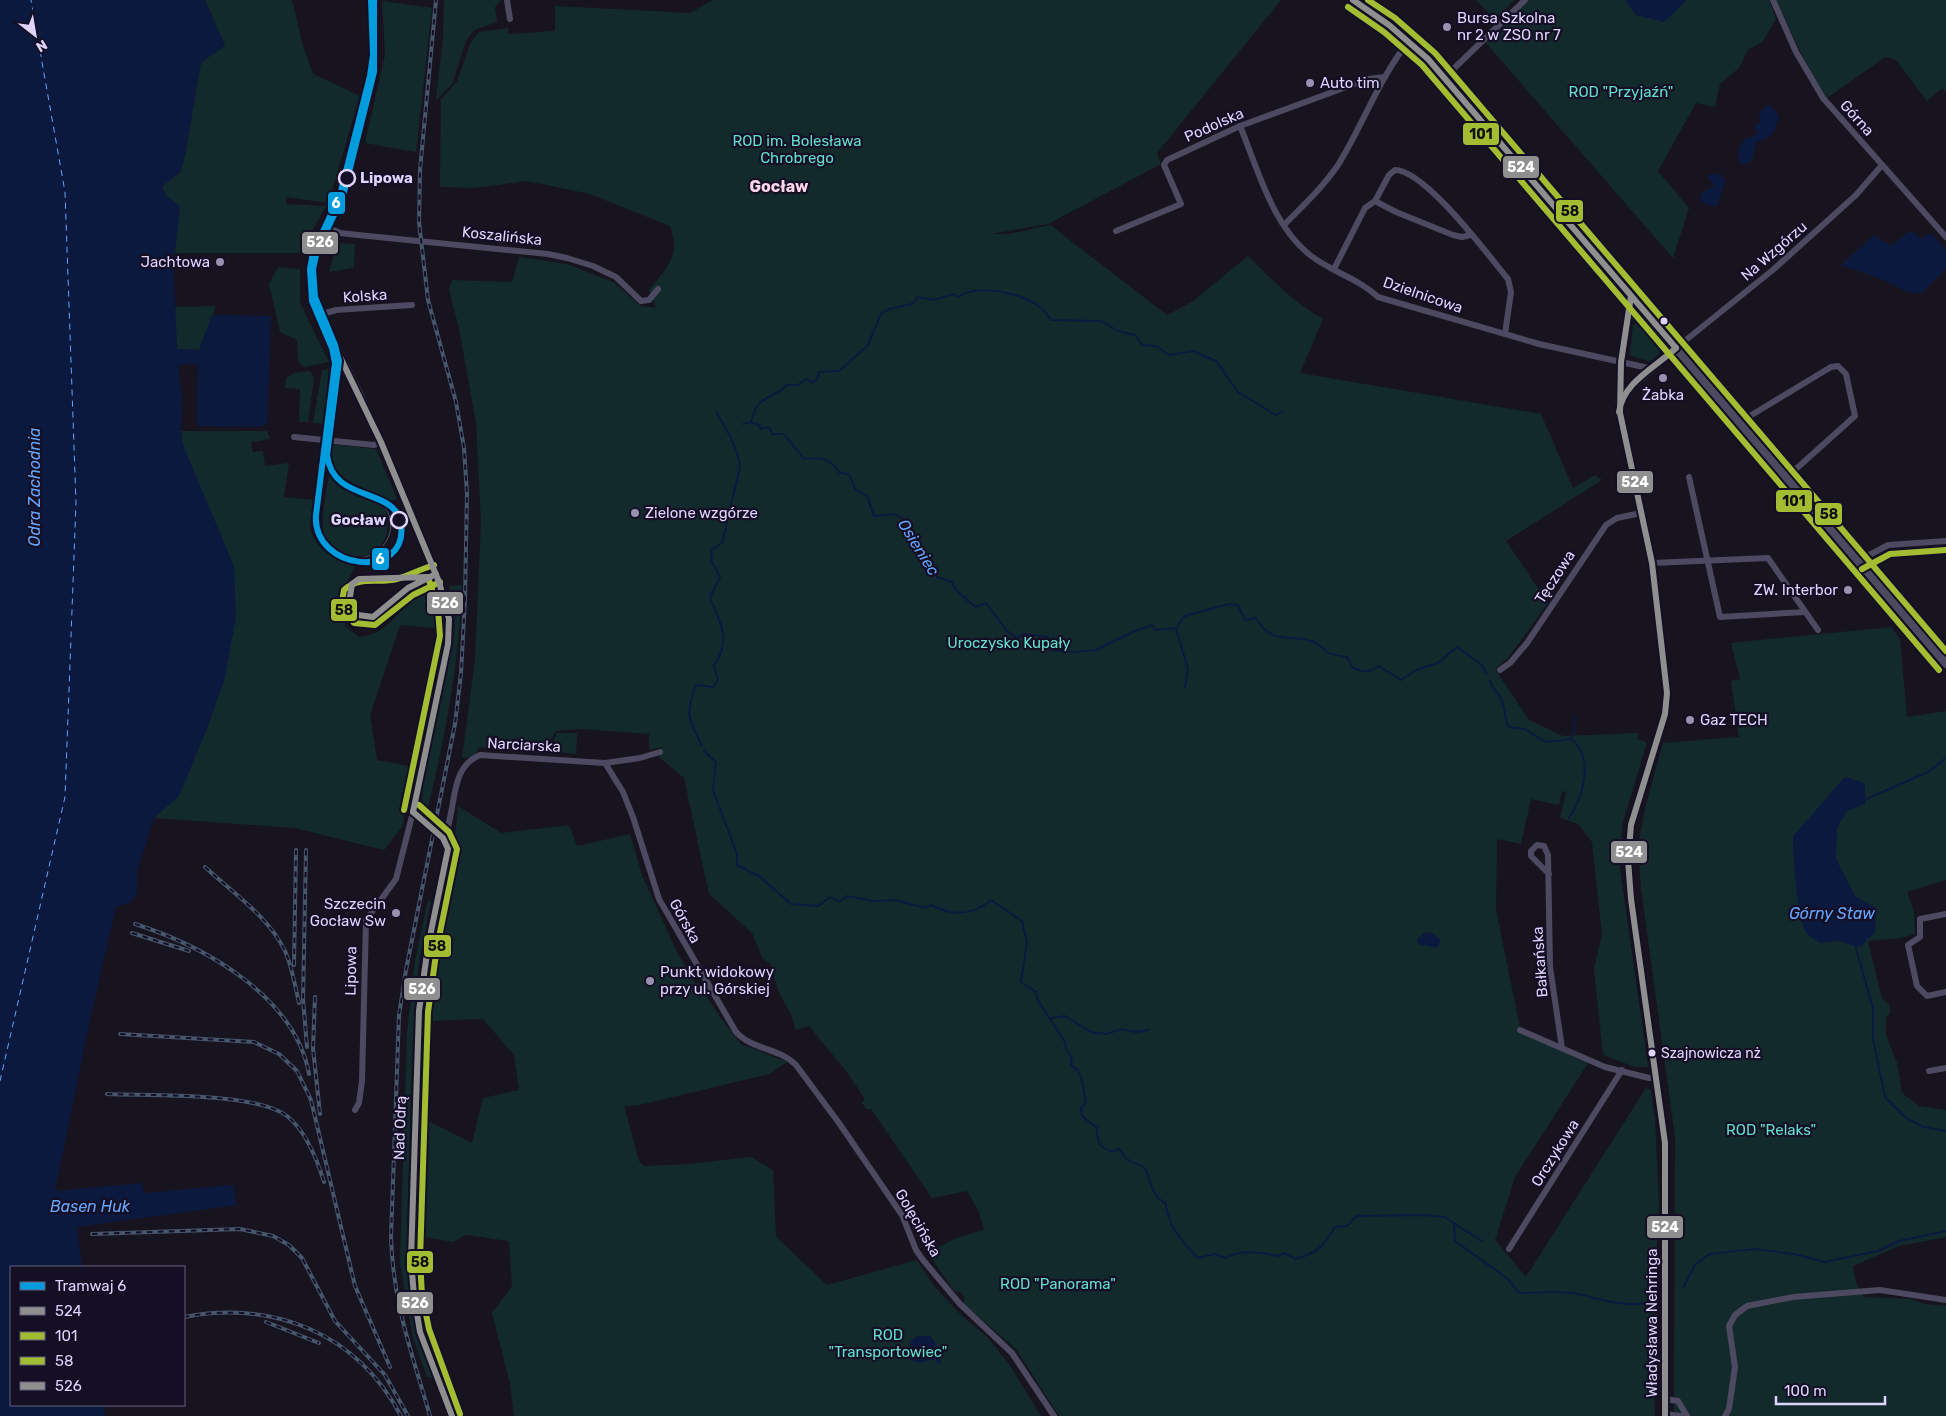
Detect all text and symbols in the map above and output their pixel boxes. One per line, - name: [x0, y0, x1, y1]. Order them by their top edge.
- place label: Bursa Szkolna nr 2 w ZSO nr 7: [1457, 9, 1561, 44]
- north arrow: [10, 10, 60, 60]
- marker: Bursa Szkolna nr 2 w ZSO nr 7: [1441, 21, 1453, 33]
- text: N: [33, 36, 50, 56]
- place label: Auto tim: [1320, 74, 1380, 92]
- marker: Auto tim: [1304, 77, 1316, 89]
- park label: ROD "Przyjaźń": [1569, 83, 1673, 101]
- street label: Górna: [1836, 96, 1878, 140]
- street label: Podolska: [1182, 104, 1246, 146]
- line badge: 101: [1462, 122, 1500, 146]
- text: 101: [1469, 126, 1493, 143]
- park label: ROD im. Bolesława Chrobrego: [732, 132, 862, 167]
- line badge: 524: [1502, 155, 1540, 179]
- text: 524: [1507, 159, 1535, 176]
- marker: Lipowa: [338, 169, 356, 187]
- place label: Lipowa: [360, 169, 413, 187]
- district label: Gocław: [750, 177, 809, 196]
- line badge: 6: [327, 191, 346, 215]
- text: 6: [331, 195, 341, 212]
- line badge: 58: [1555, 199, 1584, 223]
- text: 58: [1561, 203, 1579, 220]
- street label: Na Wzgórzu: [1737, 217, 1811, 285]
- street label: Koszalińska: [461, 223, 543, 249]
- line badge: 526: [301, 231, 339, 255]
- text: 526: [306, 234, 334, 251]
- place label: Jachtowa: [141, 253, 210, 271]
- marker: Jachtowa: [214, 256, 226, 268]
- street label: Dzielnicowa: [1381, 273, 1465, 317]
- street label: Kolska: [342, 285, 388, 307]
- unlabelled marker: [1659, 316, 1669, 326]
- marker: Żabka: [1657, 372, 1669, 384]
- place label: Żabka: [1642, 386, 1684, 404]
- water label: Odra Zachodnia: [25, 428, 44, 546]
- line badge: 524: [1616, 470, 1654, 494]
- text: 524: [1621, 474, 1649, 491]
- line badge: 101: [1775, 489, 1813, 513]
- text: 101: [1782, 493, 1806, 510]
- line badge: 58: [1814, 502, 1843, 526]
- place label: Zielone wzgórze: [645, 504, 758, 522]
- text: 58: [1820, 506, 1838, 523]
- marker: Zielone wzgórze: [629, 507, 641, 519]
- place label: Gocław: [331, 511, 386, 529]
- marker: Gocław: [390, 511, 408, 529]
- water label: Osieniec: [894, 515, 943, 579]
- line badge: 6: [371, 547, 390, 571]
- street label: Tęczowa: [1531, 547, 1579, 607]
- text: 6: [375, 551, 385, 568]
- place label: ZW. Interbor: [1754, 581, 1838, 599]
- marker: ZW. Interbor: [1842, 584, 1854, 596]
- line badge: 526: [426, 591, 464, 615]
- text: 526: [431, 595, 459, 612]
- line badge: 58: [330, 598, 358, 622]
- text: 58: [335, 602, 353, 619]
- park label: Uroczysko Kupały: [947, 634, 1071, 652]
- place label: Gaz TECH: [1700, 711, 1768, 729]
- marker: Gaz TECH: [1684, 714, 1696, 726]
- street label: Narciarska: [487, 734, 561, 756]
- line badge: 524: [1610, 840, 1648, 864]
- text: 524: [1615, 844, 1643, 861]
- place label: Szczecin Gocław Sw: [310, 895, 386, 930]
- street label: Górska: [665, 896, 705, 946]
- water label: Górny Staw: [1789, 904, 1875, 923]
- marker: Szczecin Gocław Sw: [390, 907, 402, 919]
- street label: Bałkańska: [1529, 926, 1551, 998]
- line badge: 58: [423, 934, 452, 958]
- text: 58: [428, 938, 446, 955]
- street label: Lipowa: [342, 946, 360, 996]
- place label: Punkt widokowy przy ul. Górskiej: [660, 963, 774, 998]
- marker: Punkt widokowy przy ul. Górskiej: [644, 975, 656, 987]
- line badge: 526: [403, 977, 441, 1001]
- text: 526: [408, 981, 436, 998]
- place label: Szajnowicza nż: [1661, 1045, 1761, 1062]
- marker: Szajnowicza nż: [1647, 1048, 1657, 1058]
- street label: Nad Odrą: [390, 1096, 410, 1160]
- street label: Orczykowa: [1527, 1116, 1583, 1190]
- park label: ROD "Relaks": [1726, 1121, 1816, 1139]
- street label: Golęcińska: [891, 1186, 945, 1260]
- water label: Basen Huk: [50, 1197, 131, 1216]
- line badge: 524: [1646, 1215, 1684, 1239]
- text: 524: [1651, 1219, 1679, 1236]
- street label: Władysława Nehringa: [1643, 1249, 1661, 1397]
- line badge: 58: [406, 1250, 434, 1274]
- text: 58: [411, 1254, 429, 1271]
- legend: [10, 1266, 185, 1406]
- park label: ROD "Panorama": [1000, 1275, 1116, 1293]
- text: Tramwaj 6: [55, 1277, 126, 1295]
- line badge: 526: [396, 1291, 434, 1315]
- text: 526: [401, 1295, 429, 1312]
- text: 524: [55, 1302, 82, 1320]
- park label: ROD "Transportowiec": [829, 1326, 947, 1361]
- text: 101: [55, 1327, 77, 1345]
- text: 58: [55, 1352, 73, 1370]
- scale bar: [1776, 1374, 1885, 1406]
- text: 526: [55, 1377, 82, 1395]
- text: 100 m: [1784, 1382, 1826, 1400]

